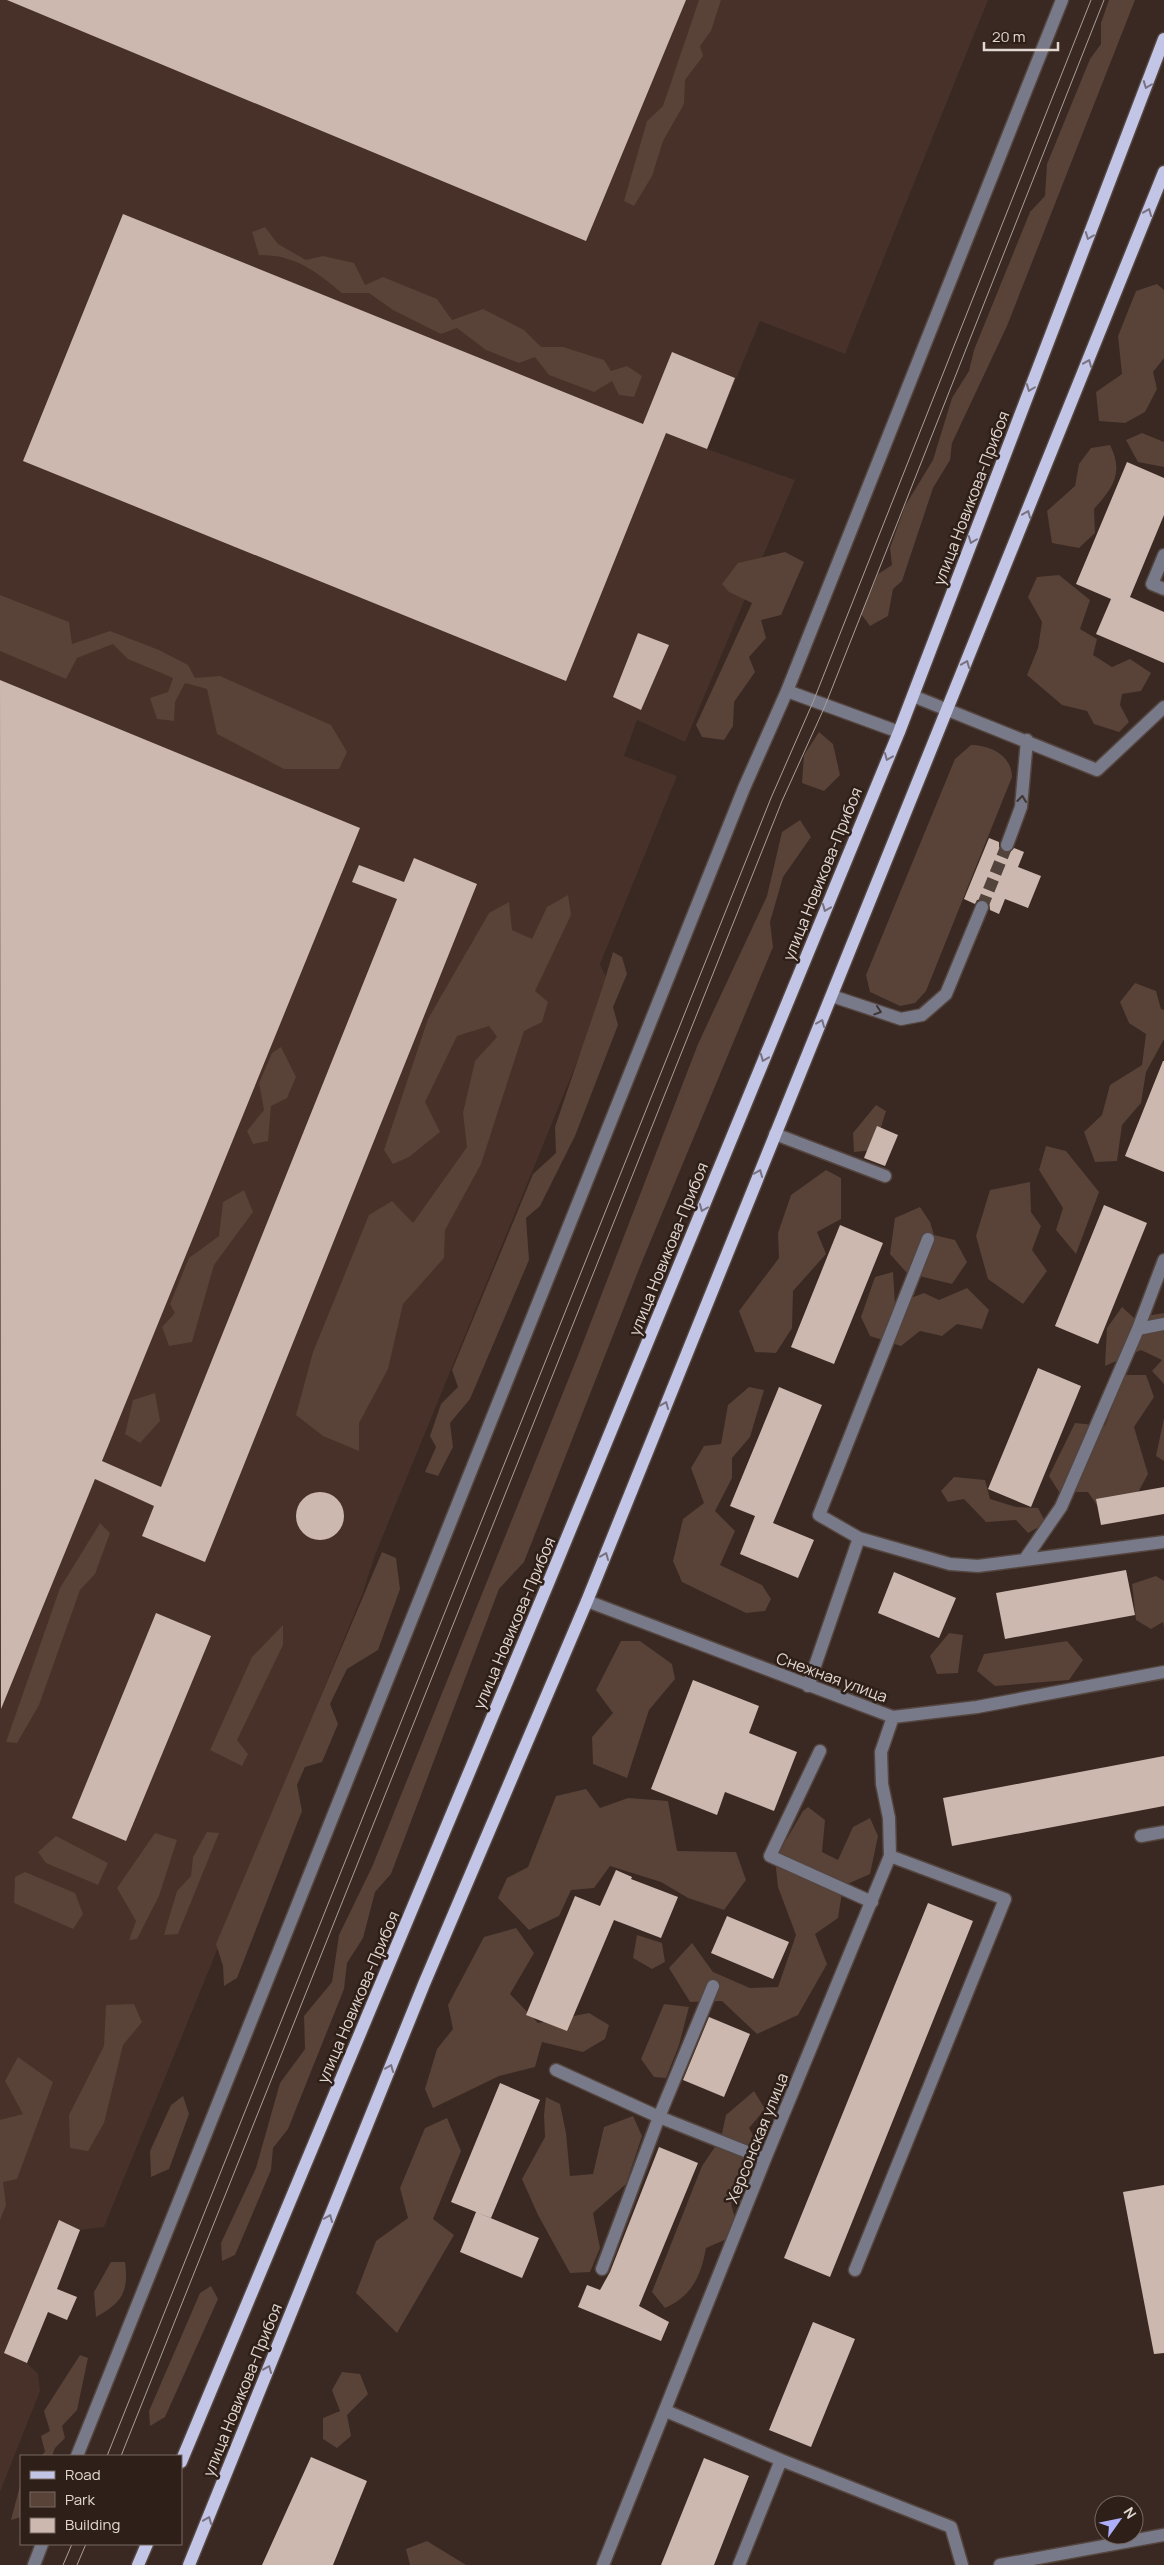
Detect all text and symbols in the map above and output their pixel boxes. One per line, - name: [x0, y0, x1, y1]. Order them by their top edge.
- scale bar: [984, 20, 1058, 52]
- text: 20 m: [992, 26, 1025, 47]
- one-way arrow: [1142, 80, 1153, 89]
- one-way arrow: [1142, 208, 1152, 217]
- one-way arrow: [1084, 232, 1094, 240]
- one-way arrow: [1081, 359, 1092, 368]
- one-way arrow: [1026, 383, 1037, 392]
- street label: улица Новикова-Прибоя: [928, 408, 1014, 588]
- one-way arrow: [1022, 510, 1032, 518]
- one-way arrow: [968, 535, 978, 544]
- one-way arrow: [960, 660, 970, 669]
- one-way arrow: [884, 752, 895, 761]
- street label: улица Новикова-Прибоя: [777, 784, 867, 964]
- one-way arrow: [1016, 795, 1027, 803]
- one-way arrow: [822, 903, 832, 911]
- one-way arrow: [874, 1006, 882, 1016]
- one-way arrow: [814, 1019, 825, 1028]
- one-way arrow: [760, 1053, 771, 1062]
- street label: улица Новикова-Прибоя: [623, 1159, 713, 1339]
- one-way arrow: [753, 1169, 763, 1178]
- one-way arrow: [698, 1203, 709, 1212]
- one-way arrow: [659, 1401, 670, 1410]
- street label: улица Новикова-Прибоя: [468, 1533, 560, 1713]
- one-way arrow: [599, 1552, 609, 1561]
- street label: Снежная улица: [773, 1647, 891, 1707]
- street label: улица Новикова-Прибоя: [312, 1907, 404, 2087]
- one-way arrow: [384, 2064, 395, 2073]
- street label: Херсонская улица: [721, 2069, 793, 2207]
- one-way arrow: [324, 2215, 334, 2223]
- street label: улица Новикова-Прибоя: [197, 2300, 287, 2480]
- one-way arrow: [262, 2365, 273, 2374]
- legend: [20, 2455, 182, 2545]
- text: Road: [65, 2464, 101, 2485]
- text: Park: [65, 2489, 95, 2510]
- north arrow: [1094, 2495, 1144, 2545]
- text: N: [1120, 2503, 1141, 2522]
- text: Building: [65, 2514, 120, 2535]
- one-way arrow: [201, 2516, 212, 2525]

